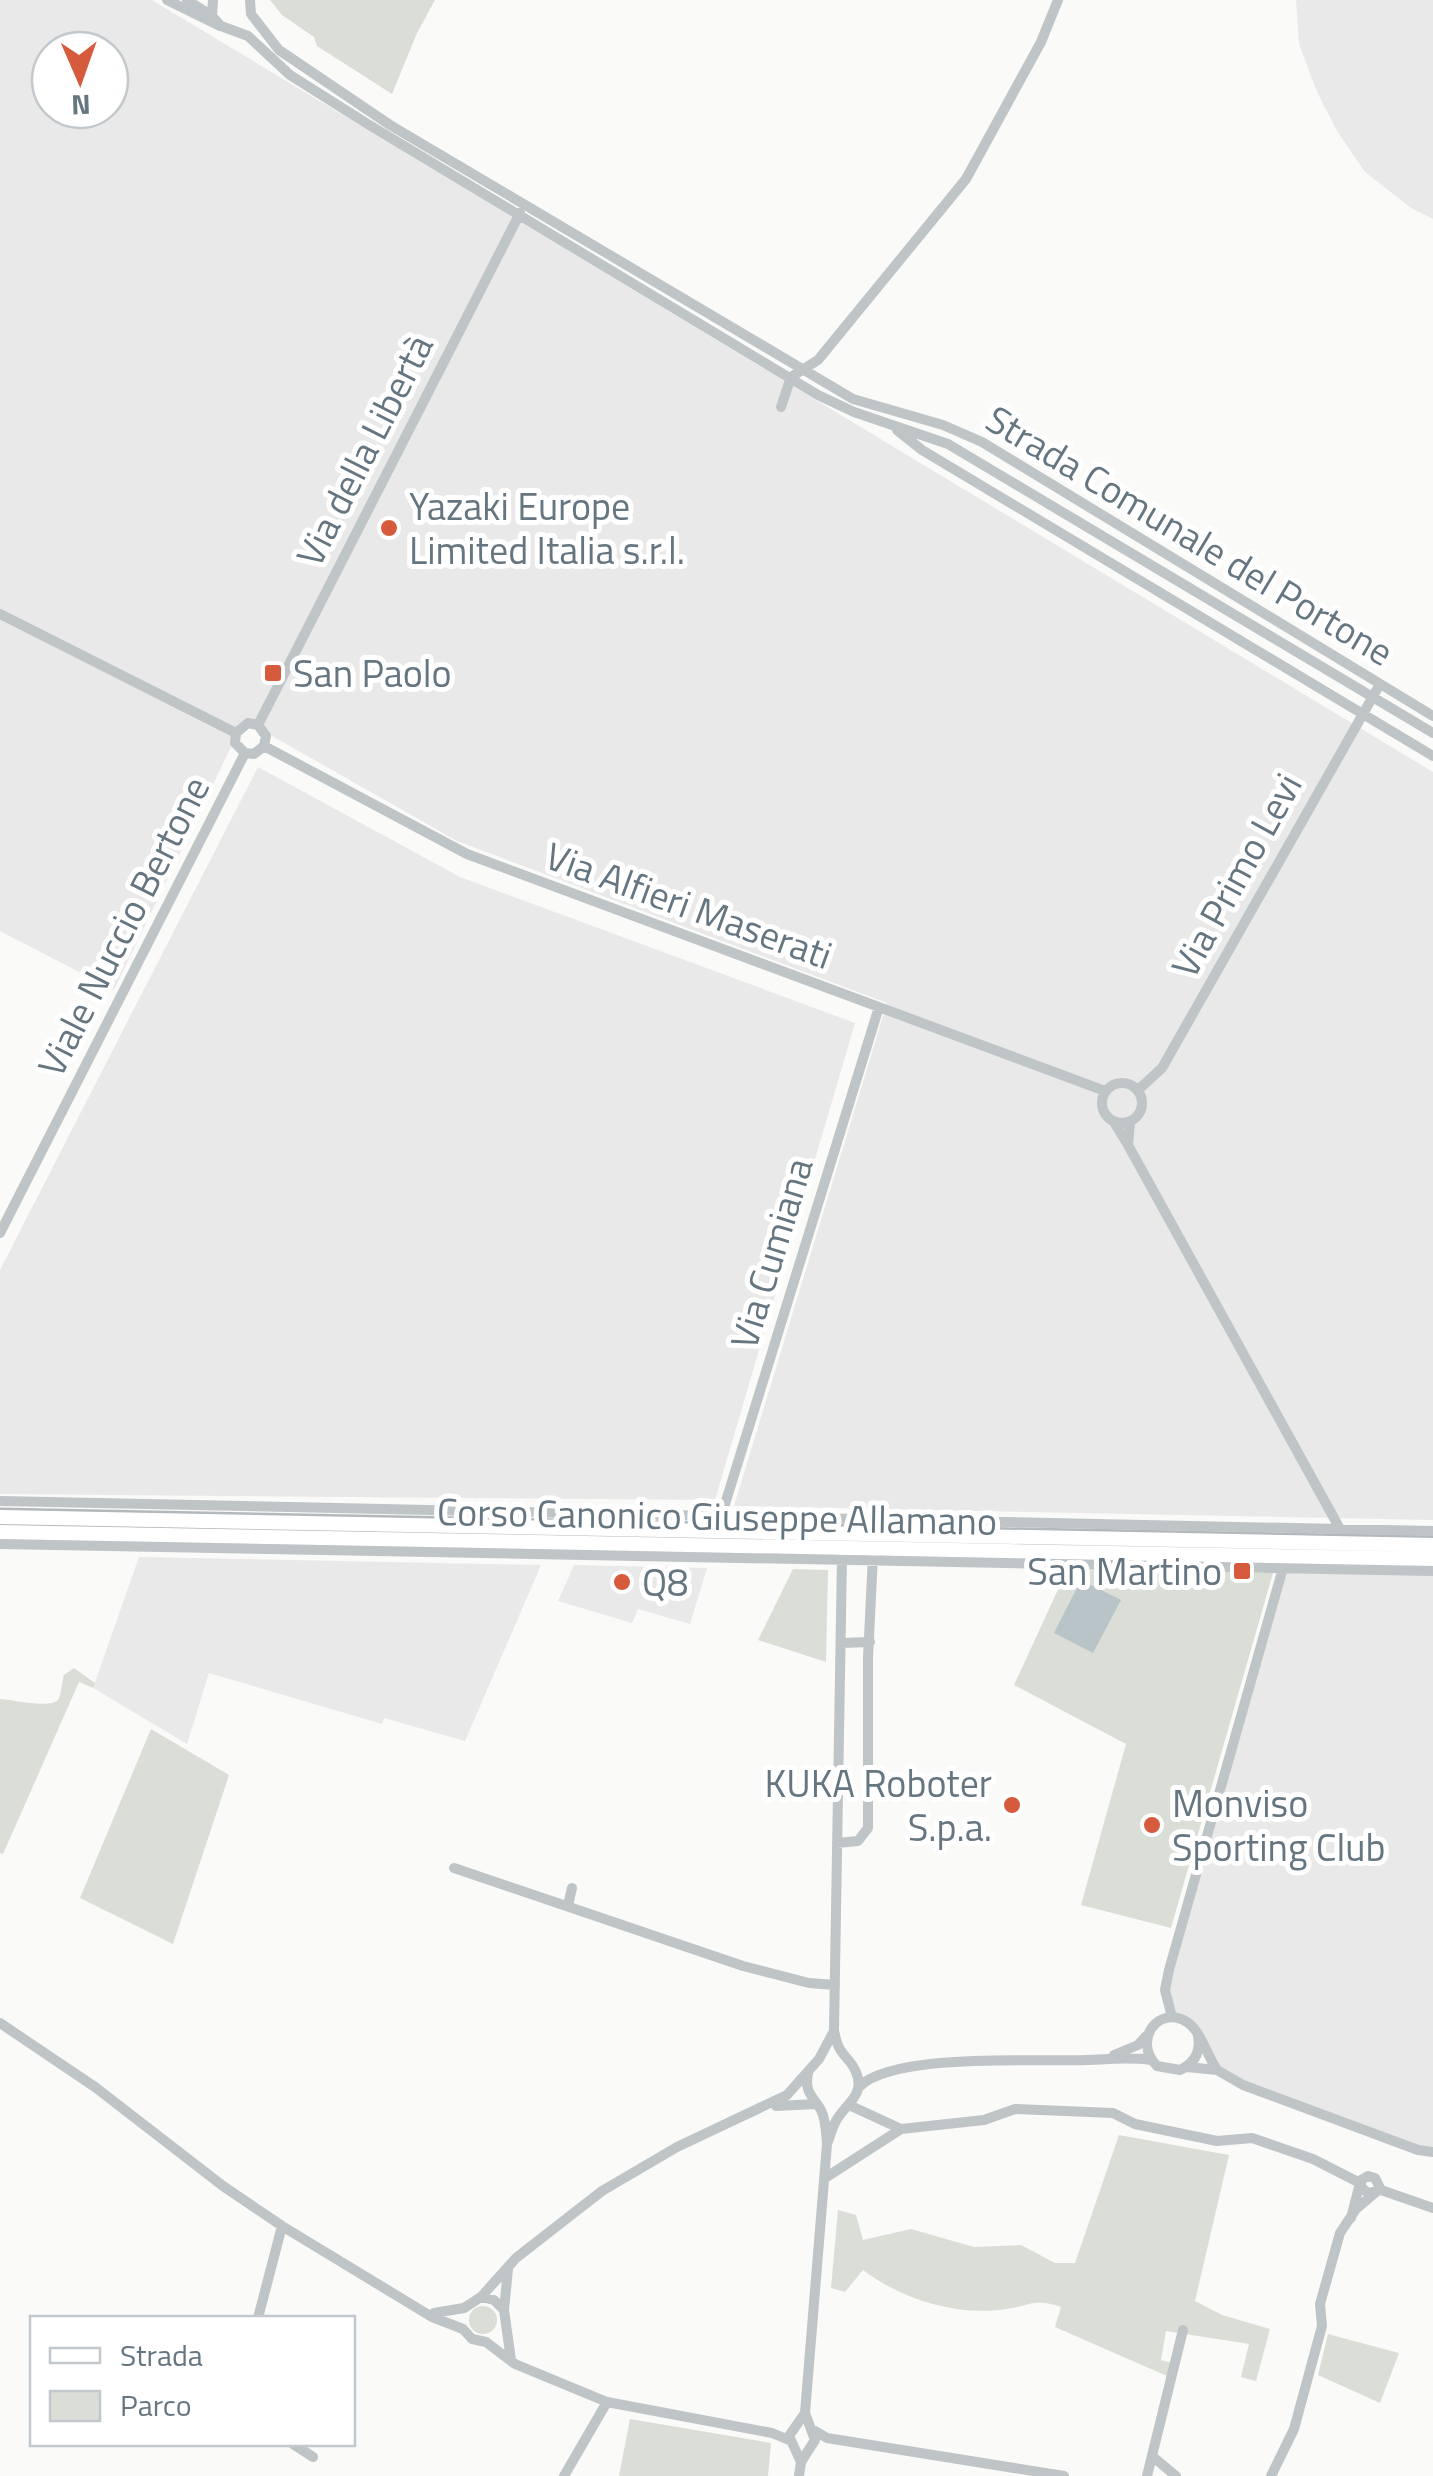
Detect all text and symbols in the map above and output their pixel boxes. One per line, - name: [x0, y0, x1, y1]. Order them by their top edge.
- north arrow: [30, 30, 130, 130]
- text: N: [70, 84, 91, 127]
- street label: Via della Libertà: [281, 324, 447, 576]
- street label: Strada Comunale del Portone: [975, 390, 1405, 680]
- place label: Yazaki Europe Limited Italia s.r.l.: [409, 477, 685, 579]
- marker: Yazaki Europe Limited Italia s.r.l.: [378, 517, 400, 539]
- place label: San Paolo: [293, 644, 452, 702]
- marker: San Paolo: [262, 662, 284, 684]
- street label: Via Primo Levi: [1156, 762, 1316, 988]
- street label: Viale Nuccio Bertone: [22, 766, 224, 1086]
- street label: Via Alfieri Maserati: [538, 826, 840, 984]
- street label: Via Cumiana: [714, 1150, 828, 1356]
- street label: Corso Canonico Giuseppe Allamano: [436, 1482, 998, 1550]
- place label: San Martino: [1027, 1542, 1222, 1600]
- place label: Q8: [642, 1553, 688, 1611]
- marker: San Martino: [1231, 1560, 1253, 1582]
- marker: Q8: [611, 1571, 633, 1593]
- place label: KUKA Roboter S.p.a.: [765, 1754, 992, 1856]
- place label: Monviso Sporting Club: [1172, 1774, 1385, 1876]
- marker: KUKA Roboter S.p.a.: [1001, 1794, 1023, 1816]
- marker: Monviso Sporting Club: [1141, 1814, 1163, 1836]
- legend: [30, 2316, 355, 2446]
- text: Strada: [120, 2332, 203, 2378]
- text: Parco: [120, 2382, 192, 2428]

